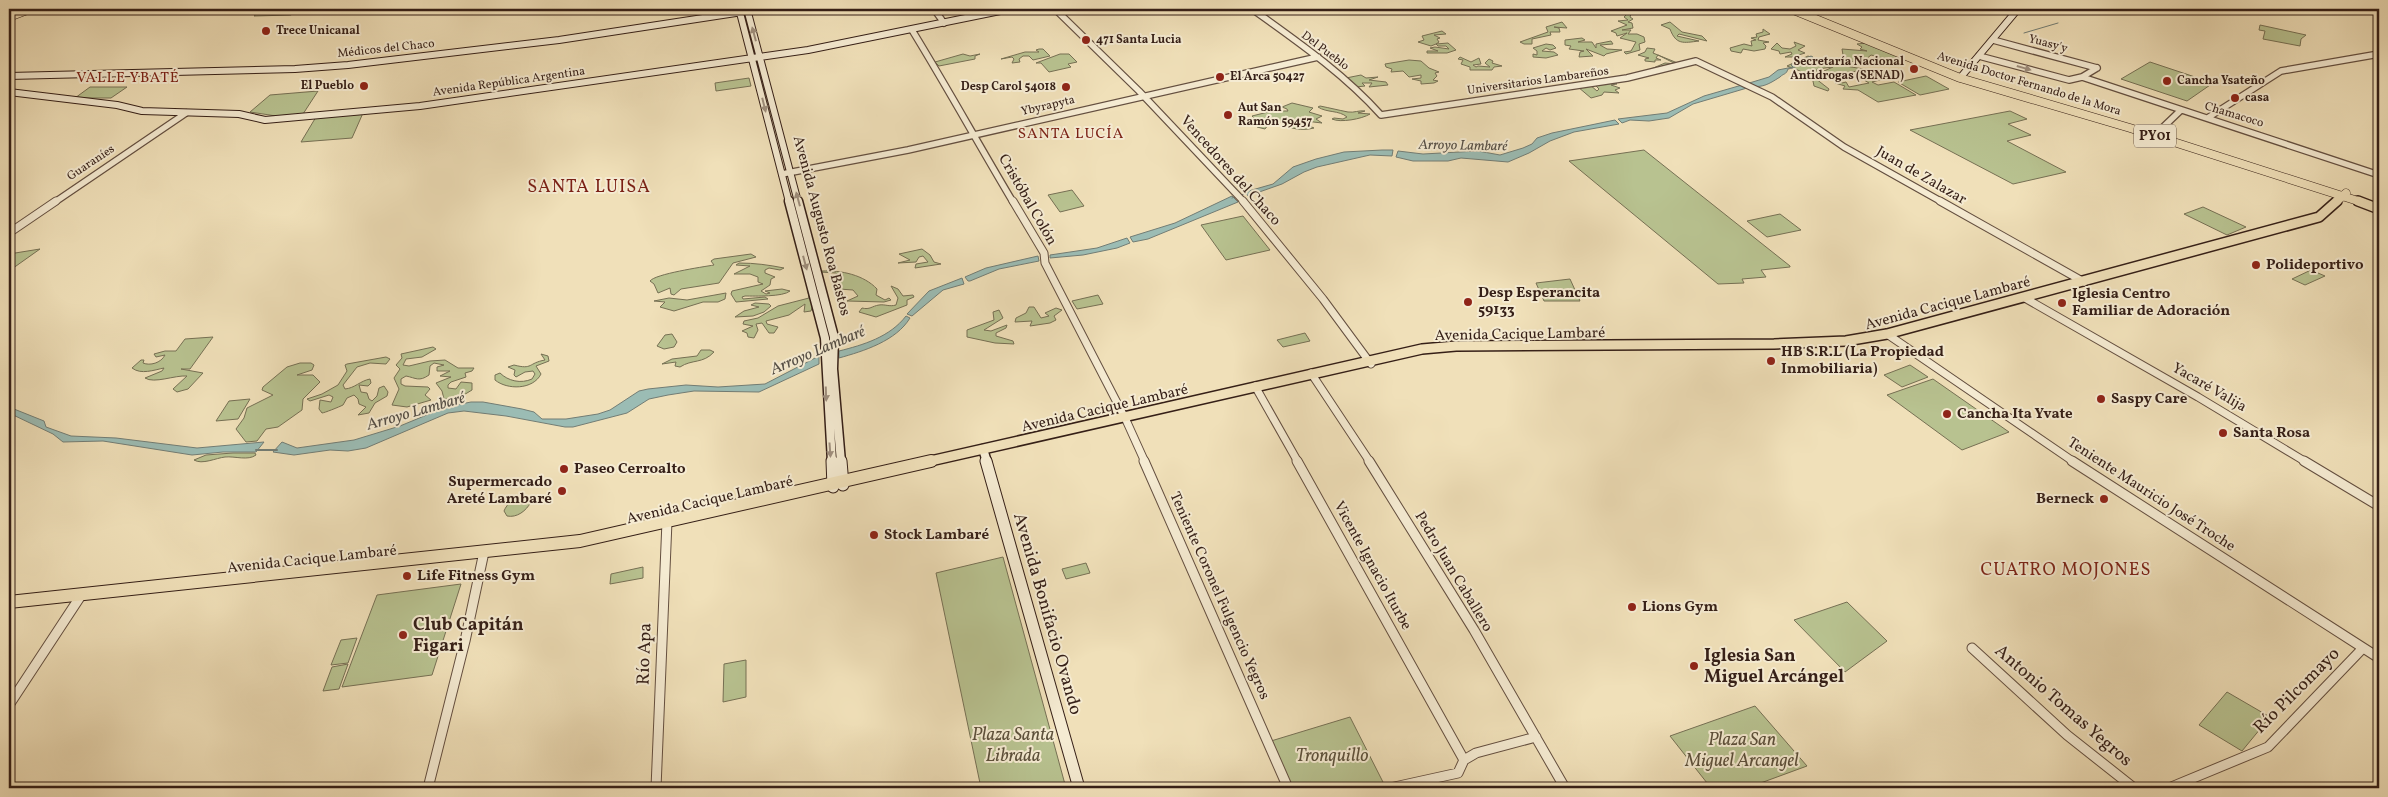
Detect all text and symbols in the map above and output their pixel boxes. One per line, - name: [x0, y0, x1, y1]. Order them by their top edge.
- place label: Trece Unicanal: [276, 23, 360, 39]
- marker: Trece Unicanal: [260, 25, 272, 37]
- one-way arrow: [749, 27, 757, 42]
- street label: Del Pueblo: [1298, 28, 1352, 74]
- street label: Yuasy'y: [2027, 31, 2070, 57]
- place label: 471 Santa Lucia: [1096, 32, 1182, 48]
- marker: 471 Santa Lucia: [1080, 34, 1092, 46]
- street label: Médicos del Chaco: [337, 36, 435, 62]
- street label: Avenida Doctor Fernando de la Mora: [1935, 48, 2123, 120]
- place label: Secretaría Nacional Antidrogas (SENAD): [1790, 54, 1904, 84]
- street label: Avenida República Argentina: [432, 63, 586, 101]
- street label: Universitarios Lambareños: [1466, 63, 1610, 99]
- marker: Secretaría Nacional Antidrogas (SENAD): [1908, 63, 1920, 75]
- one-way arrow: [2016, 64, 2032, 72]
- district label: VALLE YBATÉ: [76, 68, 180, 89]
- place label: El Arca 50427: [1230, 69, 1305, 85]
- marker: El Arca 50427: [1214, 71, 1226, 83]
- place label: Cancha Ysateño: [2177, 73, 2265, 89]
- marker: Cancha Ysateño: [2161, 75, 2173, 87]
- place label: El Pueblo: [301, 78, 354, 94]
- place label: Desp Carol 54018: [961, 79, 1056, 95]
- marker: El Pueblo: [358, 80, 370, 92]
- marker: Desp Carol 54018: [1060, 81, 1072, 93]
- place label: casa: [2245, 90, 2270, 106]
- street label: Ybyrapyta: [1019, 92, 1077, 120]
- marker: casa: [2229, 92, 2241, 104]
- one-way arrow: [760, 98, 768, 113]
- street label: Chamacoco: [2202, 98, 2266, 132]
- place label: Aut San Ramón 59457: [1238, 100, 1312, 130]
- marker: Aut San Ramón 59457: [1222, 109, 1234, 121]
- street label: Vencedores del Chaco: [1175, 111, 1285, 231]
- district label: SANTA LUCÍA: [1018, 124, 1124, 145]
- road number: PY01: [2134, 124, 2176, 148]
- street label: Avenida Augusto Roa Bastos: [787, 134, 855, 318]
- water label: Arroyo Lambaré: [1417, 136, 1508, 156]
- street label: Guaraníes: [64, 141, 118, 185]
- street label: Juan de Zalazar: [1872, 142, 1970, 210]
- street label: Cristóbal Colón: [992, 151, 1062, 250]
- district label: SANTA LUISA: [527, 175, 651, 200]
- one-way arrow: [794, 191, 802, 206]
- one-way arrow: [801, 255, 809, 270]
- place label: Polideportivo: [2266, 255, 2364, 276]
- marker: Polideportivo: [2250, 259, 2262, 271]
- street label: Avenida Cacique Lambaré: [1863, 272, 2033, 336]
- place label: Desp Esperancita 59133: [1478, 283, 1600, 321]
- place label: Iglesia Centro Familiar de Adoración: [2072, 284, 2230, 322]
- marker: Desp Esperancita 59133: [1462, 296, 1474, 308]
- marker: Iglesia Centro Familiar de Adoración: [2056, 297, 2068, 309]
- water label: Arroyo Lambaré: [766, 321, 870, 381]
- street label: Avenida Cacique Lambaré: [1435, 323, 1605, 347]
- place label: HB S.R.L (La Propiedad Inmobiliaria): [1781, 342, 1944, 380]
- marker: HB S.R.L (La Propiedad Inmobiliaria): [1765, 355, 1777, 367]
- street label: Yacaré Valija: [2168, 358, 2250, 418]
- street label: Avenida Cacique Lambaré: [1020, 380, 1190, 438]
- one-way arrow: [823, 386, 831, 402]
- water label: Arroyo Lambaré: [363, 387, 469, 437]
- place label: Saspy Care: [2111, 389, 2188, 410]
- marker: Saspy Care: [2095, 393, 2107, 405]
- place label: Cancha Ita Yvate: [1957, 404, 2073, 425]
- marker: Cancha Ita Yvate: [1941, 408, 1953, 420]
- place label: Santa Rosa: [2233, 423, 2310, 444]
- marker: Santa Rosa: [2217, 427, 2229, 439]
- street label: Teniente Mauricio José Troche: [2063, 433, 2239, 557]
- one-way arrow: [826, 442, 834, 458]
- place label: Paseo Cerroalto: [574, 459, 686, 480]
- marker: Paseo Cerroalto: [558, 463, 570, 475]
- place label: Supermercado Areté Lambaré: [447, 472, 552, 510]
- street label: Avenida Cacique Lambaré: [625, 472, 795, 530]
- marker: Supermercado Areté Lambaré: [556, 485, 568, 497]
- street label: Teniente Coronel Fulgencio Yegros: [1164, 489, 1274, 703]
- place label: Berneck: [2036, 489, 2094, 510]
- marker: Berneck: [2098, 493, 2110, 505]
- street label: Vicente Ignacio Iturbe: [1328, 498, 1416, 634]
- street label: Pedro Juan Caballero: [1409, 508, 1497, 636]
- street label: Avenida Bonifacio Ovando: [1006, 510, 1088, 718]
- place label: Stock Lambaré: [884, 525, 989, 546]
- marker: Stock Lambaré: [868, 529, 880, 541]
- street label: Avenida Cacique Lambaré: [226, 541, 398, 579]
- district label: CUATRO MOJONES: [1981, 558, 2151, 583]
- place label: Life Fitness Gym: [417, 566, 535, 587]
- marker: Life Fitness Gym: [401, 570, 413, 582]
- place label: Lions Gym: [1642, 597, 1719, 618]
- marker: Lions Gym: [1626, 601, 1638, 613]
- place label: Club Capitán Figari: [413, 613, 524, 659]
- street label: Río Apa: [631, 622, 659, 685]
- marker: Club Capitán Figari: [397, 629, 409, 641]
- street label: Antonio Tomas Yegros: [1989, 639, 2137, 773]
- street label: Río Pilcomayo: [2248, 642, 2346, 740]
- place label: Iglesia San Miguel Arcángel: [1704, 644, 1844, 690]
- marker: Iglesia San Miguel Arcángel: [1688, 660, 1700, 672]
- park label: Plaza Santa Librada: [972, 723, 1054, 769]
- park label: Plaza San Miguel Arcangel: [1684, 728, 1799, 774]
- park label: Tronquillo: [1296, 744, 1368, 769]

